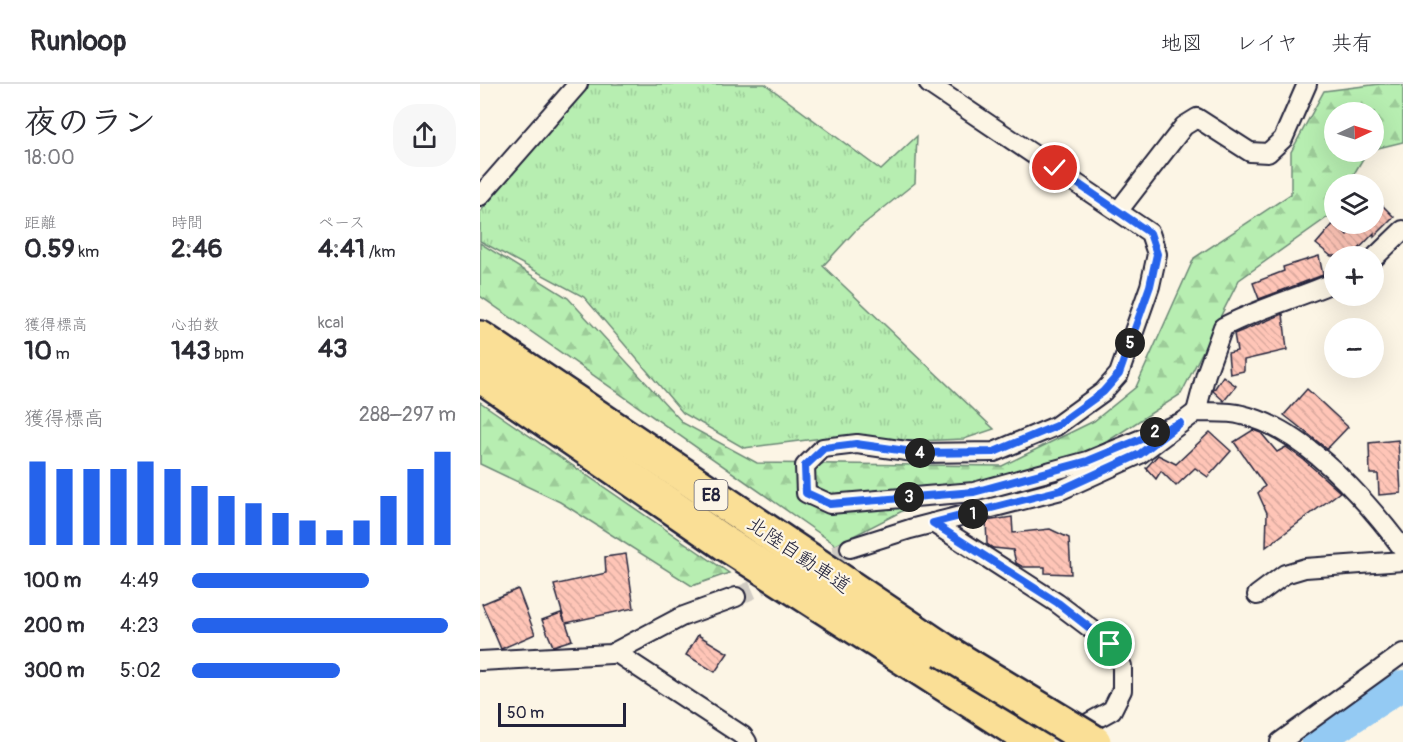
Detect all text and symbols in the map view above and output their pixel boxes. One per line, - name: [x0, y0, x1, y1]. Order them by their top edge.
- text: Runloop: [30, 24, 126, 59]
- text: 地図: [1161, 30, 1203, 57]
- text: レイヤ: [1236, 30, 1298, 57]
- text: 共有: [1331, 30, 1373, 57]
- text: 夜のラン: [24, 102, 156, 143]
- north arrow: [1324, 102, 1384, 162]
- map controls: [1324, 102, 1384, 378]
- button: share: [393, 104, 456, 167]
- pin: [1029, 142, 1080, 193]
- text: 18:00: [24, 145, 75, 170]
- icon: check: [1038, 151, 1071, 184]
- button: layers: [1324, 174, 1384, 234]
- text: 距離: [24, 213, 56, 233]
- text: 時間: [171, 213, 203, 233]
- text: ペース: [318, 213, 365, 233]
- text: 0.59: [24, 233, 75, 265]
- text: 2:46: [171, 233, 223, 265]
- text: 4:41: [318, 233, 365, 265]
- text: km: [75, 242, 99, 262]
- text: /km: [365, 242, 395, 262]
- button: +: [1324, 246, 1384, 306]
- text: kcal: [318, 313, 344, 333]
- text: 獲得標高: [24, 315, 88, 335]
- text: 心拍数: [171, 315, 219, 335]
- button: −: [1324, 318, 1384, 378]
- pin: 5: [1115, 328, 1145, 358]
- text: 43: [318, 333, 348, 365]
- text: 5: [1126, 333, 1134, 353]
- text: 10: [24, 335, 52, 367]
- text: 143: [171, 335, 211, 367]
- text: m: [52, 344, 70, 364]
- text: bpm: [211, 344, 244, 364]
- text: 288–297 m: [359, 402, 456, 427]
- text: 獲得標高: [24, 406, 104, 431]
- pin: 2: [1140, 417, 1170, 447]
- text: 2: [1151, 422, 1159, 442]
- pin: 4: [905, 438, 935, 468]
- text: 4: [915, 443, 925, 463]
- road number: E8: [694, 480, 728, 510]
- pin: 3: [894, 482, 924, 512]
- text: 3: [905, 487, 913, 507]
- pin: 1: [958, 499, 988, 529]
- text: 1: [970, 504, 976, 524]
- street label: 北陸自動車道: [742, 511, 856, 599]
- text: 100 m: [24, 568, 81, 593]
- text: 4:49: [120, 568, 159, 593]
- text: 200 m: [24, 613, 85, 638]
- text: 4:23: [120, 613, 159, 638]
- pin: [1084, 618, 1135, 669]
- icon: arrive: [1093, 627, 1126, 660]
- text: 300 m: [24, 658, 85, 683]
- text: 5:02: [120, 658, 161, 683]
- scale bar: [498, 700, 626, 728]
- text: 50 m: [507, 703, 544, 723]

